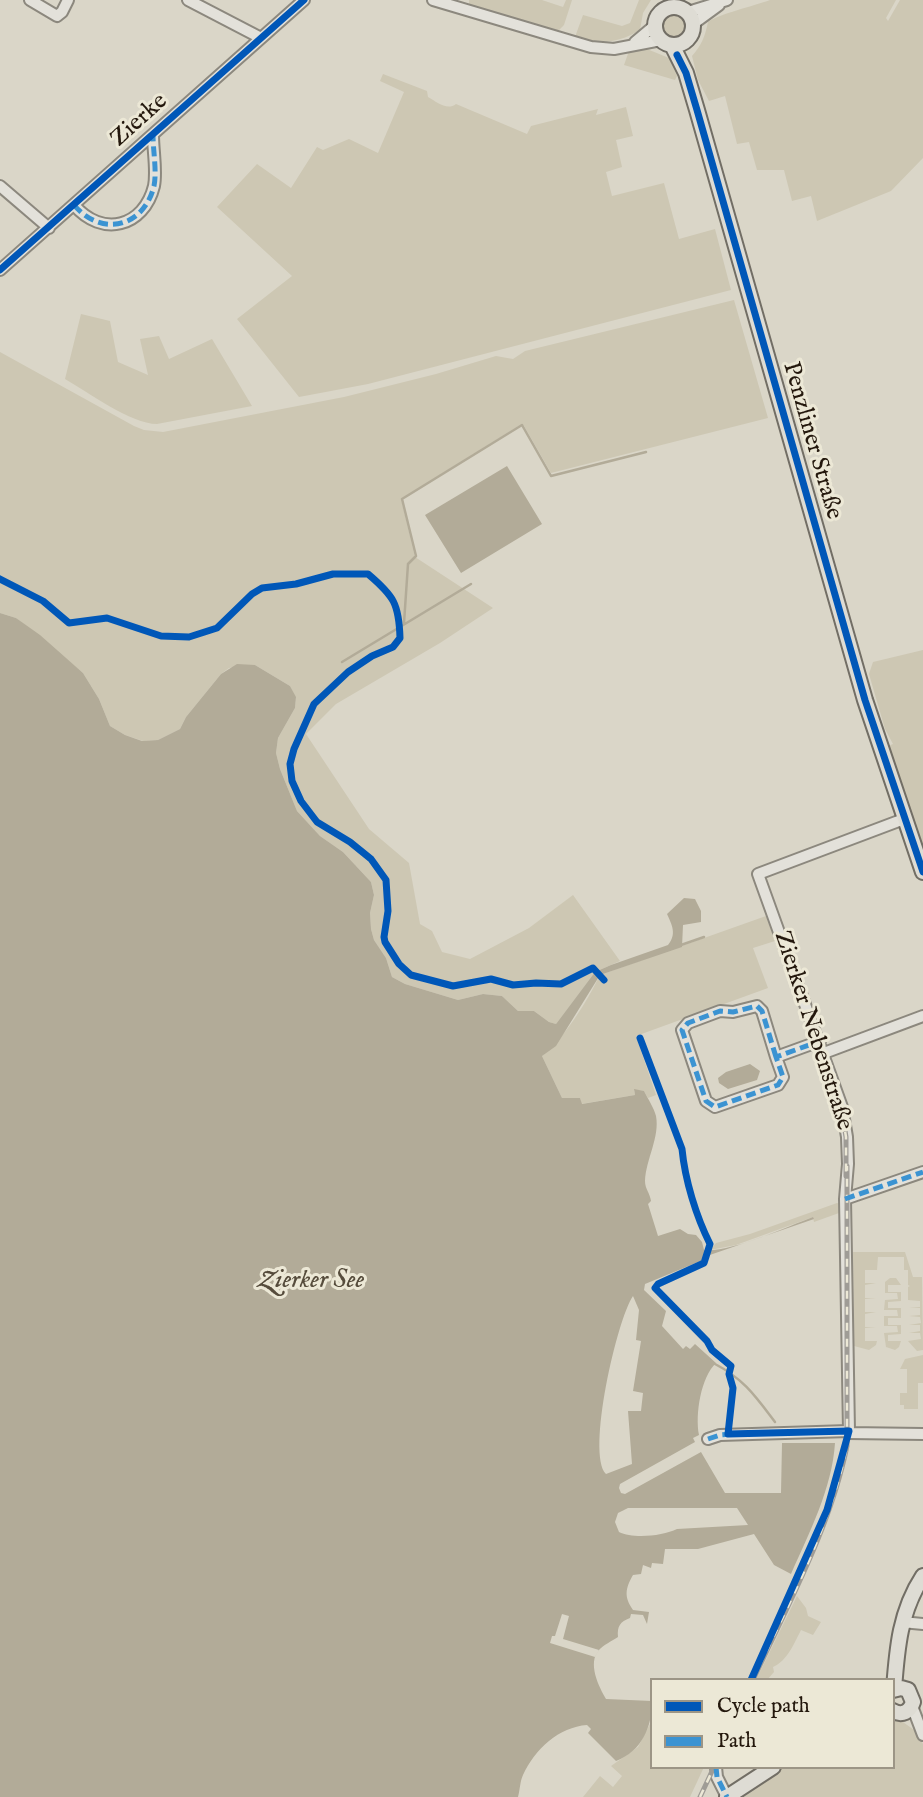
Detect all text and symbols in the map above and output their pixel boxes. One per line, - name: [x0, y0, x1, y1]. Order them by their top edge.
- street label: Zierke: [106, 88, 174, 154]
- street label: Penzliner Straße: [775, 359, 847, 523]
- street label: Zierker Nebenstraße: [766, 928, 858, 1134]
- water label: Zierker See: [258, 1266, 364, 1298]
- legend: [650, 1678, 895, 1769]
- text: Cycle path: [717, 1693, 810, 1720]
- text: Path: [717, 1728, 756, 1755]

